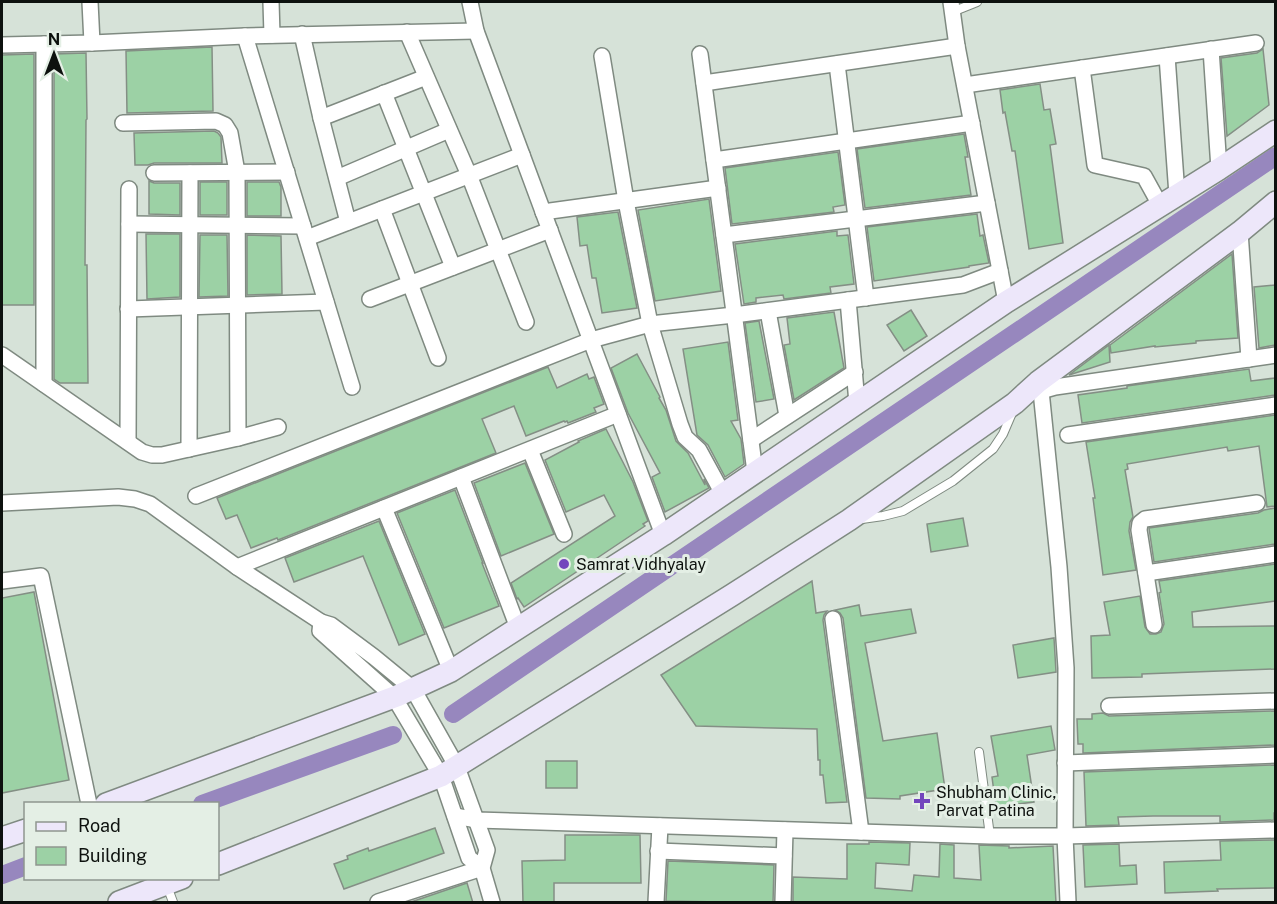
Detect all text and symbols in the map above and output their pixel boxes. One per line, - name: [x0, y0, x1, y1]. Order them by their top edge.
- north arrow: [24, 24, 84, 84]
- text: N: [48, 30, 60, 49]
- place label: Samrat Vidhyalay: [576, 555, 706, 574]
- marker: Samrat Vidhyalay: [557, 557, 571, 571]
- place label: Shubham Clinic, Parvat Patina: [936, 783, 1056, 820]
- marker: Shubham Clinic, Parvat Patina: [913, 792, 931, 810]
- legend: [24, 802, 219, 880]
- text: Road: [78, 815, 121, 836]
- text: Building: [78, 845, 147, 866]

